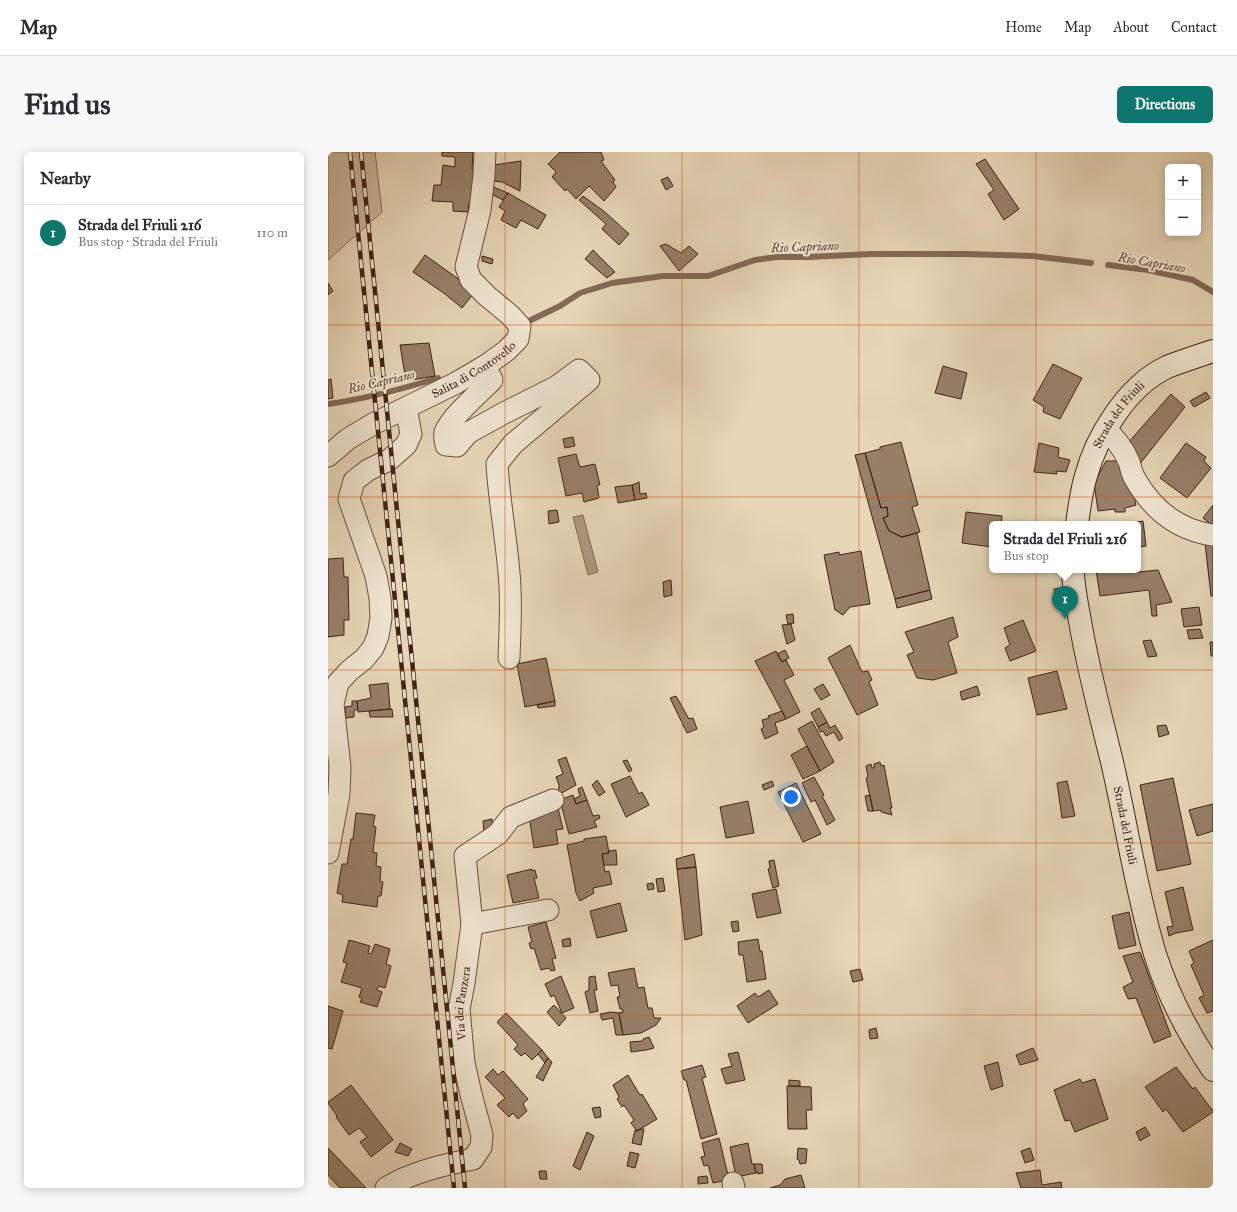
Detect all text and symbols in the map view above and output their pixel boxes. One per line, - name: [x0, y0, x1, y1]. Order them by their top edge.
- text: Map: [20, 16, 57, 39]
- text: Home: [1005, 19, 1042, 36]
- text: Map: [1064, 19, 1091, 36]
- text: About: [1113, 19, 1149, 36]
- text: Contact: [1171, 19, 1217, 36]
- button: Directions: [1117, 86, 1213, 123]
- text: Find us: [24, 87, 110, 122]
- map controls: [1165, 164, 1201, 236]
- button: +: [1165, 164, 1201, 200]
- text: Nearby: [40, 168, 91, 189]
- button: −: [1165, 200, 1201, 236]
- text: Strada del Friuli 216: [78, 216, 202, 234]
- text: 1: [50, 225, 56, 241]
- text: 110 m: [256, 225, 288, 241]
- text: Bus stop · Strada del Friuli: [78, 234, 218, 250]
- water label: Rio Capriano: [770, 238, 839, 256]
- water label: Rio Capriano: [1116, 249, 1187, 277]
- street label: Salita di Contovello: [429, 338, 519, 401]
- water label: Rio Capriano: [345, 366, 416, 398]
- street label: Strada del Friuli: [1090, 378, 1148, 451]
- popup: [989, 521, 1141, 573]
- text: Strada del Friuli 216: [1003, 530, 1127, 548]
- text: Bus stop: [1003, 548, 1049, 564]
- pin: 1: [1052, 586, 1078, 619]
- street label: Strada del Friuli: [1111, 785, 1140, 867]
- your location: [781, 787, 801, 807]
- street label: Via dei Panzera: [452, 965, 473, 1042]

